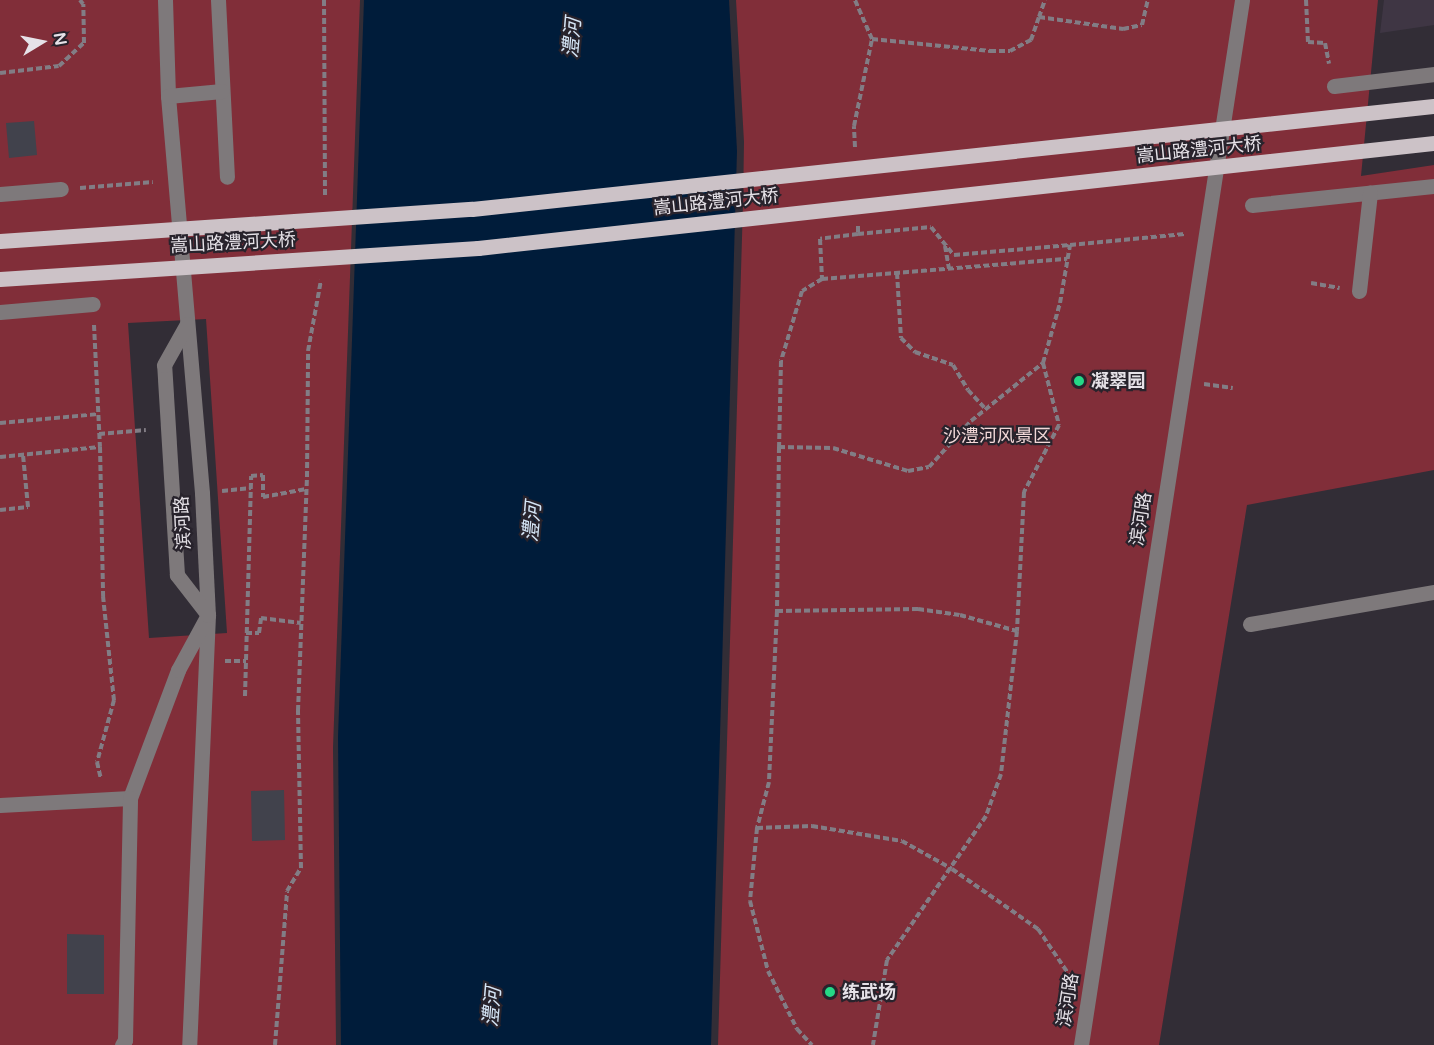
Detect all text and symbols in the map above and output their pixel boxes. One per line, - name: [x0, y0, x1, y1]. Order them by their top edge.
- north arrow: [12, 12, 72, 72]
- water label: 澧河: [559, 17, 587, 59]
- text: N: [49, 31, 71, 47]
- street label: 嵩山路澧河大桥: [1135, 133, 1263, 167]
- street label: 嵩山路澧河大桥: [652, 185, 780, 219]
- street label: 嵩山路澧河大桥: [170, 229, 296, 257]
- place label: 凝翠园: [1091, 370, 1145, 392]
- marker: 凝翠园: [1072, 374, 1086, 388]
- park label: 沙澧河风景区: [943, 425, 1051, 447]
- street label: 滨河路: [1126, 491, 1156, 547]
- street label: 滨河路: [171, 495, 195, 551]
- water label: 澧河: [519, 501, 547, 543]
- street label: 滨河路: [1053, 972, 1083, 1028]
- place label: 练武场: [842, 981, 896, 1003]
- marker: 练武场: [823, 985, 837, 999]
- water label: 澧河: [479, 986, 507, 1028]

